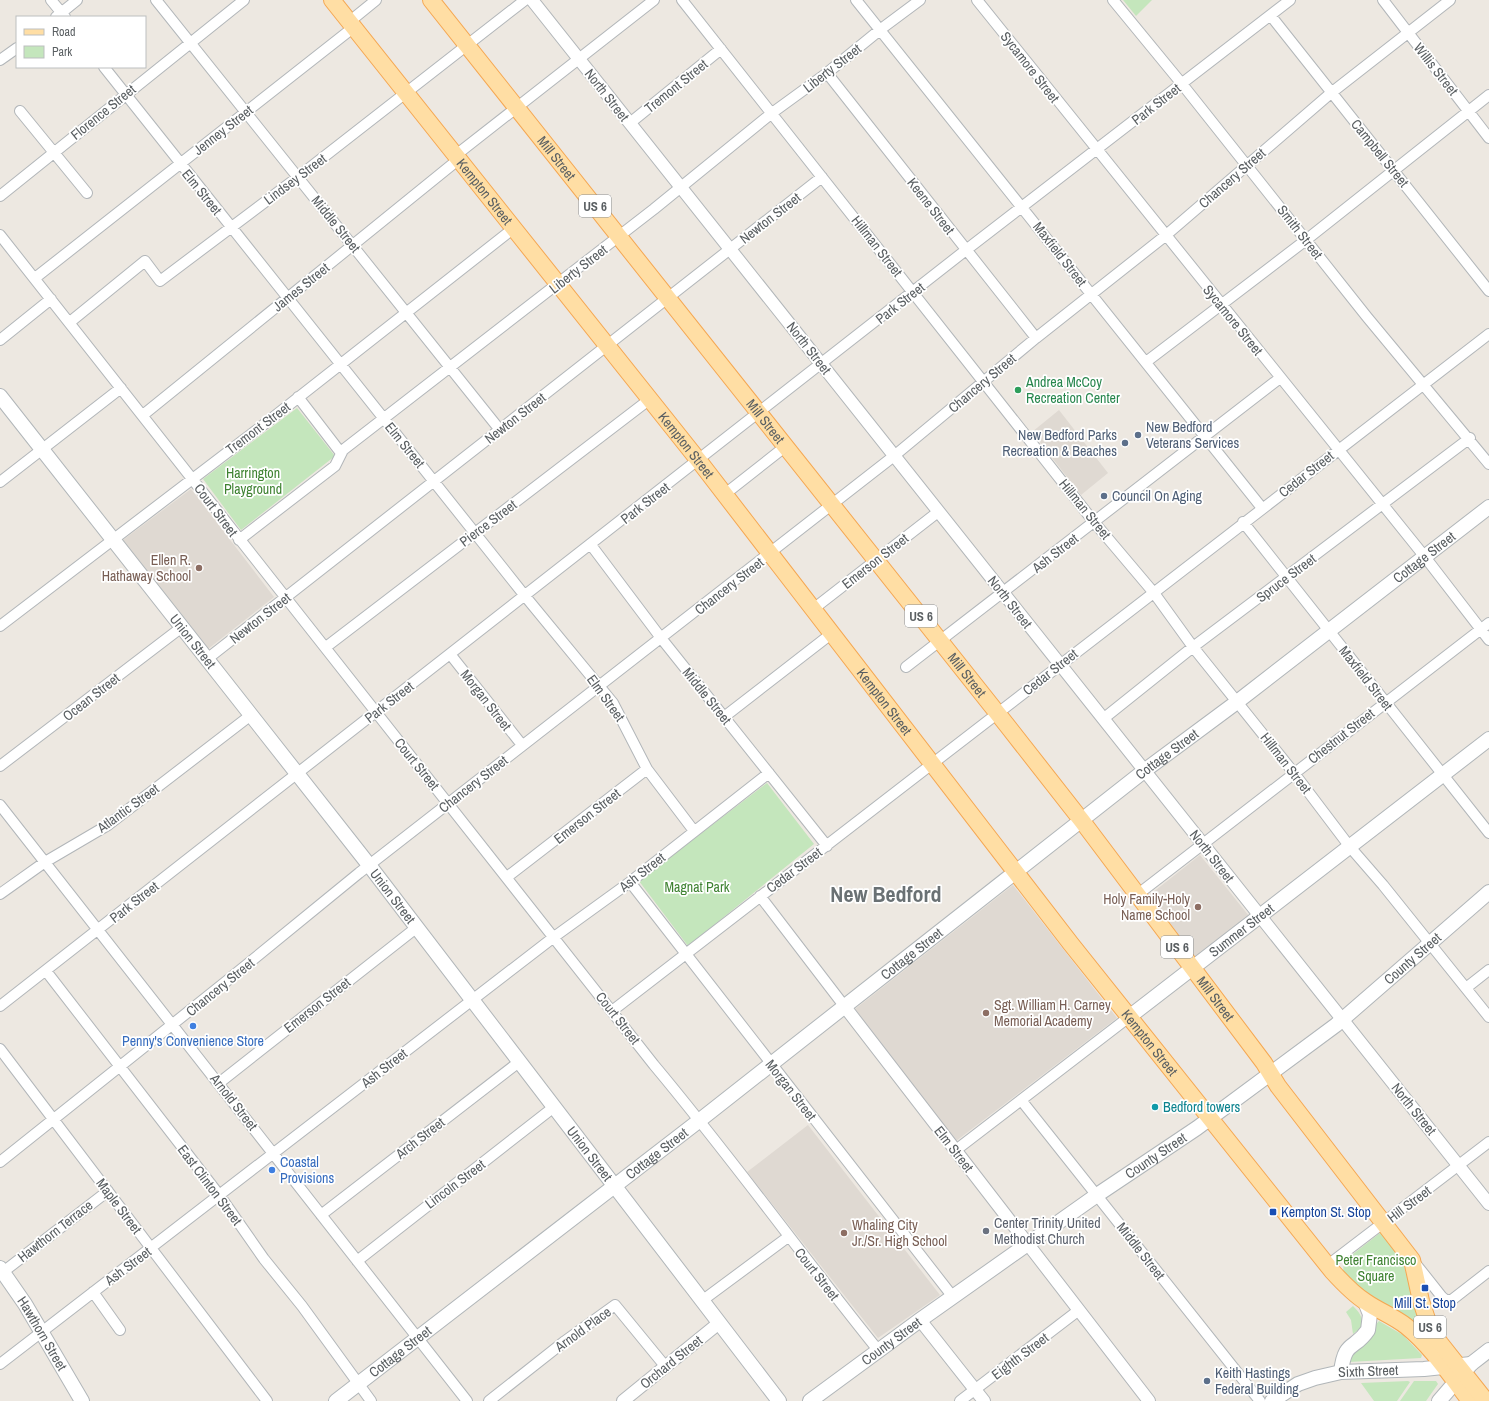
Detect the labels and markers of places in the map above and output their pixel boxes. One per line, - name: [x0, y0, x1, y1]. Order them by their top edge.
- place label: Andrea McCoy Recreation Center: [1025, 373, 1120, 407]
- marker: Andrea McCoy Recreation Center: [1013, 385, 1023, 395]
- place label: New Bedford Veterans Services: [1146, 418, 1239, 452]
- place label: New Bedford Parks Recreation & Beaches: [1002, 426, 1117, 460]
- marker: New Bedford Veterans Services: [1133, 430, 1143, 440]
- marker: New Bedford Parks Recreation & Beaches: [1120, 438, 1130, 448]
- place label: Council On Aging: [1112, 487, 1203, 505]
- marker: Council On Aging: [1099, 491, 1109, 501]
- place label: Ellen R. Hathaway School: [102, 551, 191, 585]
- marker: Ellen R. Hathaway School: [194, 563, 204, 573]
- place label: Holy Family-Holy Name School: [1103, 890, 1190, 924]
- marker: Holy Family-Holy Name School: [1193, 902, 1203, 912]
- place label: Sgt. William H. Carney Memorial Academy: [994, 996, 1111, 1030]
- marker: Sgt. William H. Carney Memorial Academy: [981, 1008, 991, 1018]
- marker: Penny's Convenience Store: [188, 1021, 198, 1031]
- place label: Penny's Convenience Store: [122, 1032, 264, 1050]
- place label: Bedford towers: [1163, 1098, 1240, 1116]
- marker: Bedford towers: [1150, 1102, 1160, 1112]
- place label: Coastal Provisions: [280, 1153, 334, 1187]
- marker: Coastal Provisions: [267, 1165, 277, 1175]
- place label: Kempton St. Stop: [1281, 1203, 1371, 1221]
- marker: Kempton St. Stop: [1268, 1207, 1278, 1217]
- place label: Center Trinity United Methodist Church: [994, 1214, 1101, 1248]
- place label: Whaling City Jr./Sr. High School: [852, 1216, 947, 1250]
- marker: Center Trinity United Methodist Church: [981, 1226, 991, 1236]
- marker: Whaling City Jr./Sr. High School: [839, 1228, 849, 1238]
- marker: Mill St. Stop: [1420, 1283, 1430, 1293]
- place label: Mill St. Stop: [1394, 1294, 1456, 1312]
- place label: Keith Hastings Federal Building: [1215, 1364, 1299, 1398]
- marker: Keith Hastings Federal Building: [1202, 1376, 1212, 1386]

